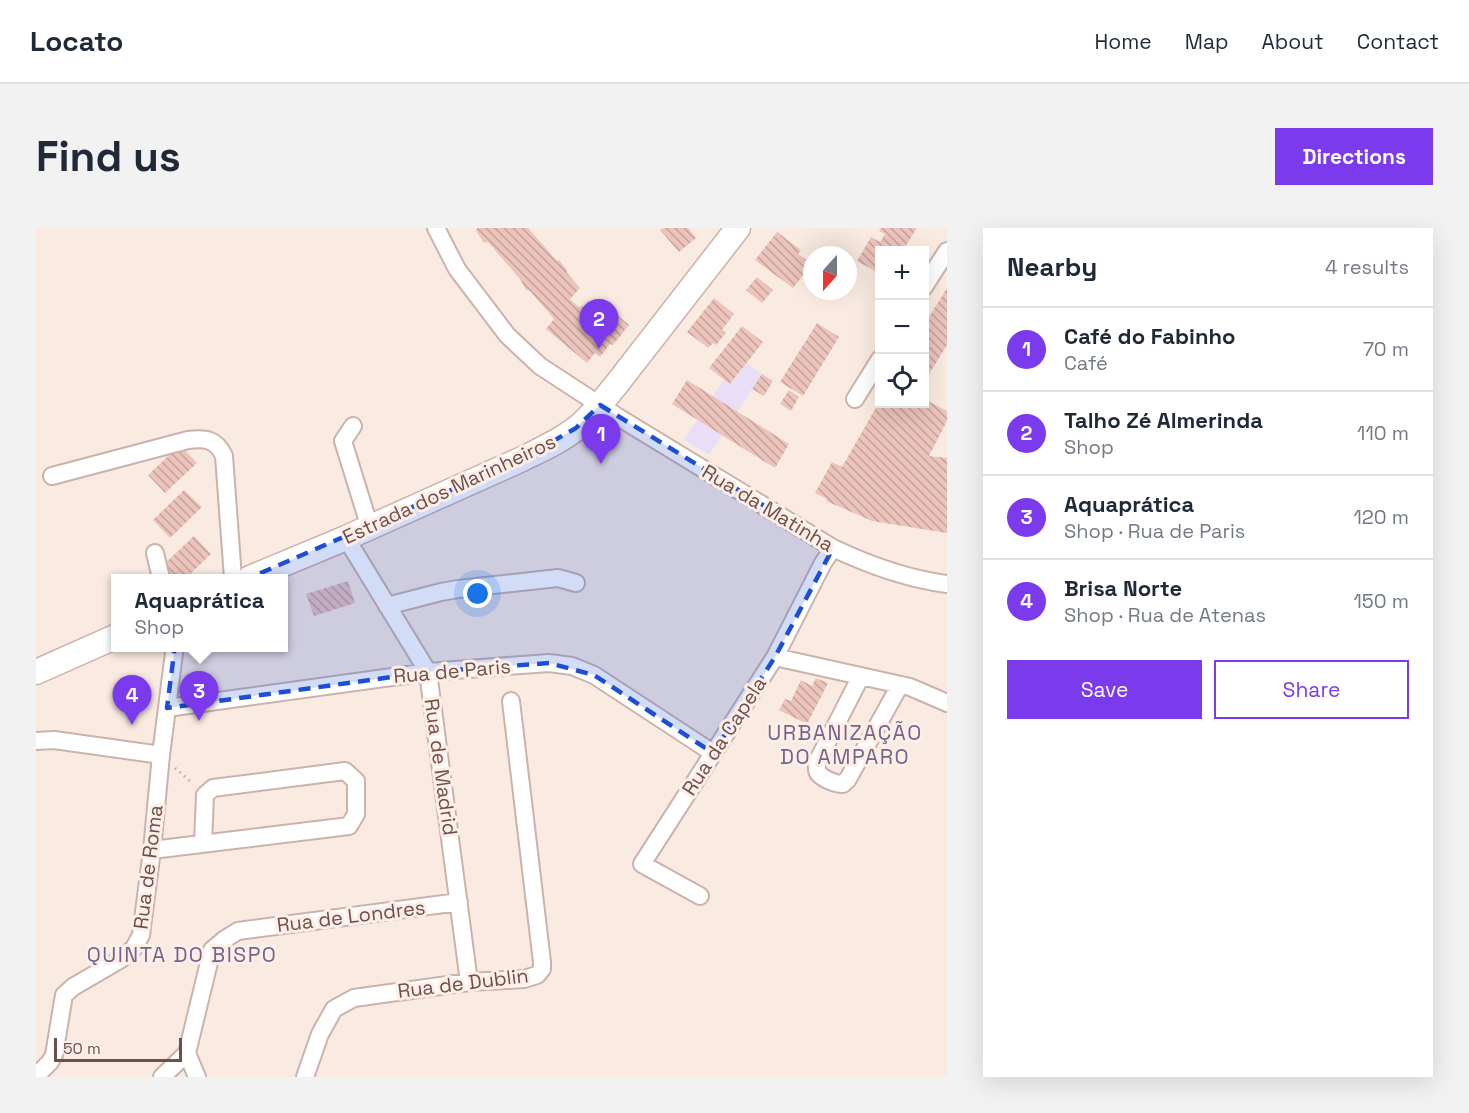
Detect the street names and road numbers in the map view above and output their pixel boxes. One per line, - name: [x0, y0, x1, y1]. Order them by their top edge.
- street label: Estrada dos Marinheiros: [338, 428, 560, 550]
- street label: Rua da Matinha: [697, 458, 839, 558]
- street label: Rua de Paris: [392, 653, 512, 689]
- street label: Rua da Capela: [676, 672, 772, 800]
- street label: Rua de Madrid: [419, 697, 463, 837]
- street label: Rua de Roma: [127, 803, 169, 931]
- street label: Rua de Londres: [275, 894, 427, 938]
- street label: Rua de Dublin: [396, 962, 530, 1004]

